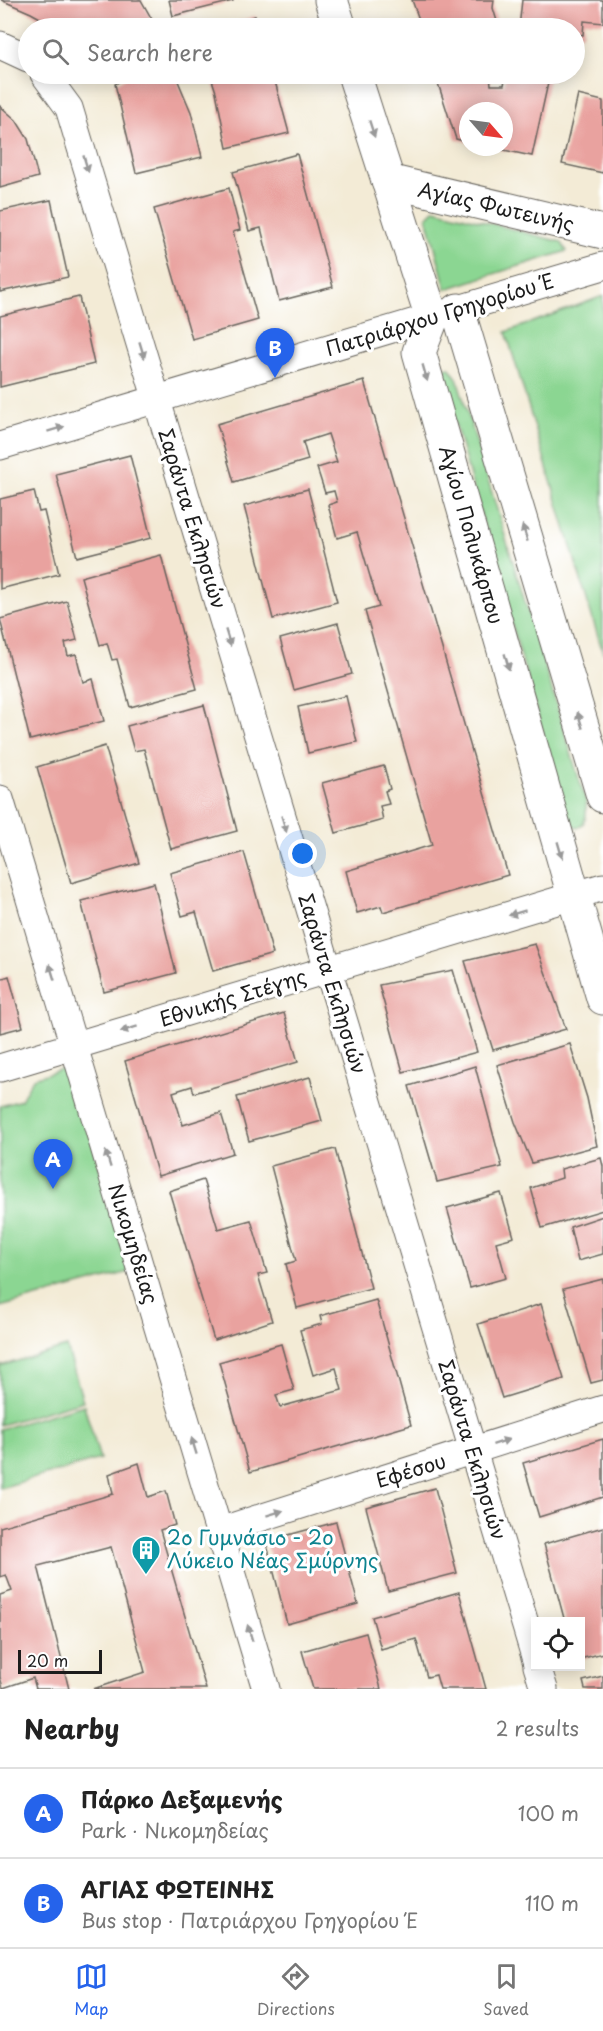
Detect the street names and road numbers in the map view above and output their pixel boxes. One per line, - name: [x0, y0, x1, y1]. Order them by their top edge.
- street label: Αγίας Φωτεινής: [415, 173, 577, 239]
- street label: Πατριάρχου Γρηγορίου Ε΄: [322, 265, 558, 363]
- street label: Σαράντα Εκλησιών: [151, 425, 235, 613]
- street label: Αγίου Πολυκάρπου: [432, 442, 512, 627]
- street label: Σαράντα Εκλησιών: [291, 890, 375, 1078]
- street label: Εθνικής Στέγης: [156, 960, 310, 1034]
- street label: Νικομηδείας: [101, 1180, 166, 1308]
- street label: Σαράντα Εκλησιών: [431, 1356, 515, 1544]
- street label: Εφέσου: [372, 1445, 450, 1495]

